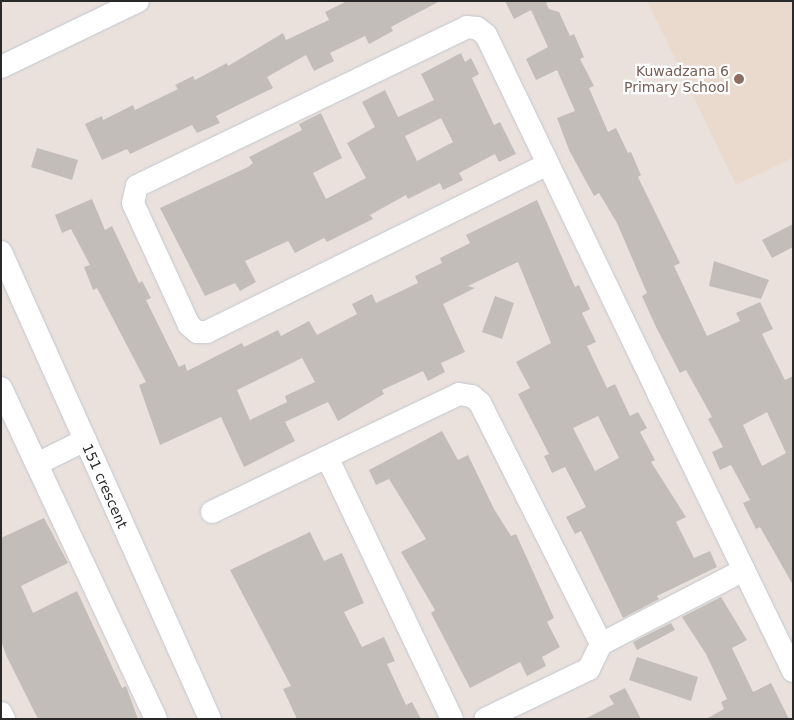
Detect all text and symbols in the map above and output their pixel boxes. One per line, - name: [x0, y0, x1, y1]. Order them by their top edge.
- place label: Kuwadzana 6 Primary School: [624, 63, 729, 95]
- marker: Kuwadzana 6 Primary School: [733, 73, 745, 85]
- street label: 151 crescent: [79, 441, 131, 531]

